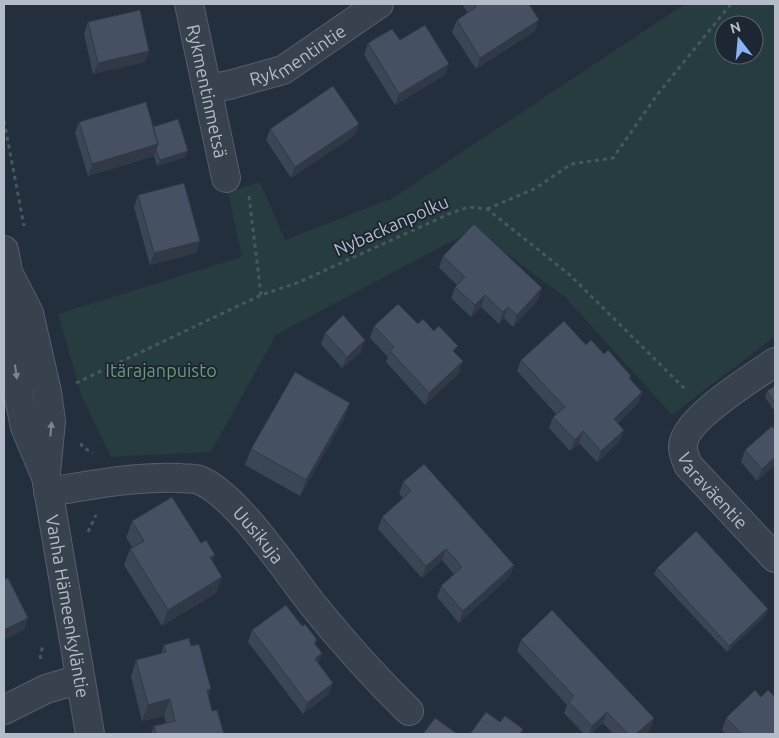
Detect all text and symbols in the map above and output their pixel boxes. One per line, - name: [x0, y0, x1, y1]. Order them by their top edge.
- north arrow: [714, 15, 764, 65]
- text: N: [728, 18, 743, 37]
- street label: Rykmentintie: [247, 20, 349, 89]
- street label: Rykmentinmetsä: [184, 22, 231, 160]
- street label: Nybackanpolku: [331, 191, 451, 259]
- park label: Itärajanpuisto: [105, 360, 217, 380]
- one-way arrow: [12, 364, 20, 380]
- one-way arrow: [47, 421, 55, 437]
- street label: Varaväentie: [674, 450, 752, 533]
- street label: Uusikuja: [230, 502, 288, 567]
- street label: Vanha Hämeenkyläntie: [43, 513, 94, 699]

